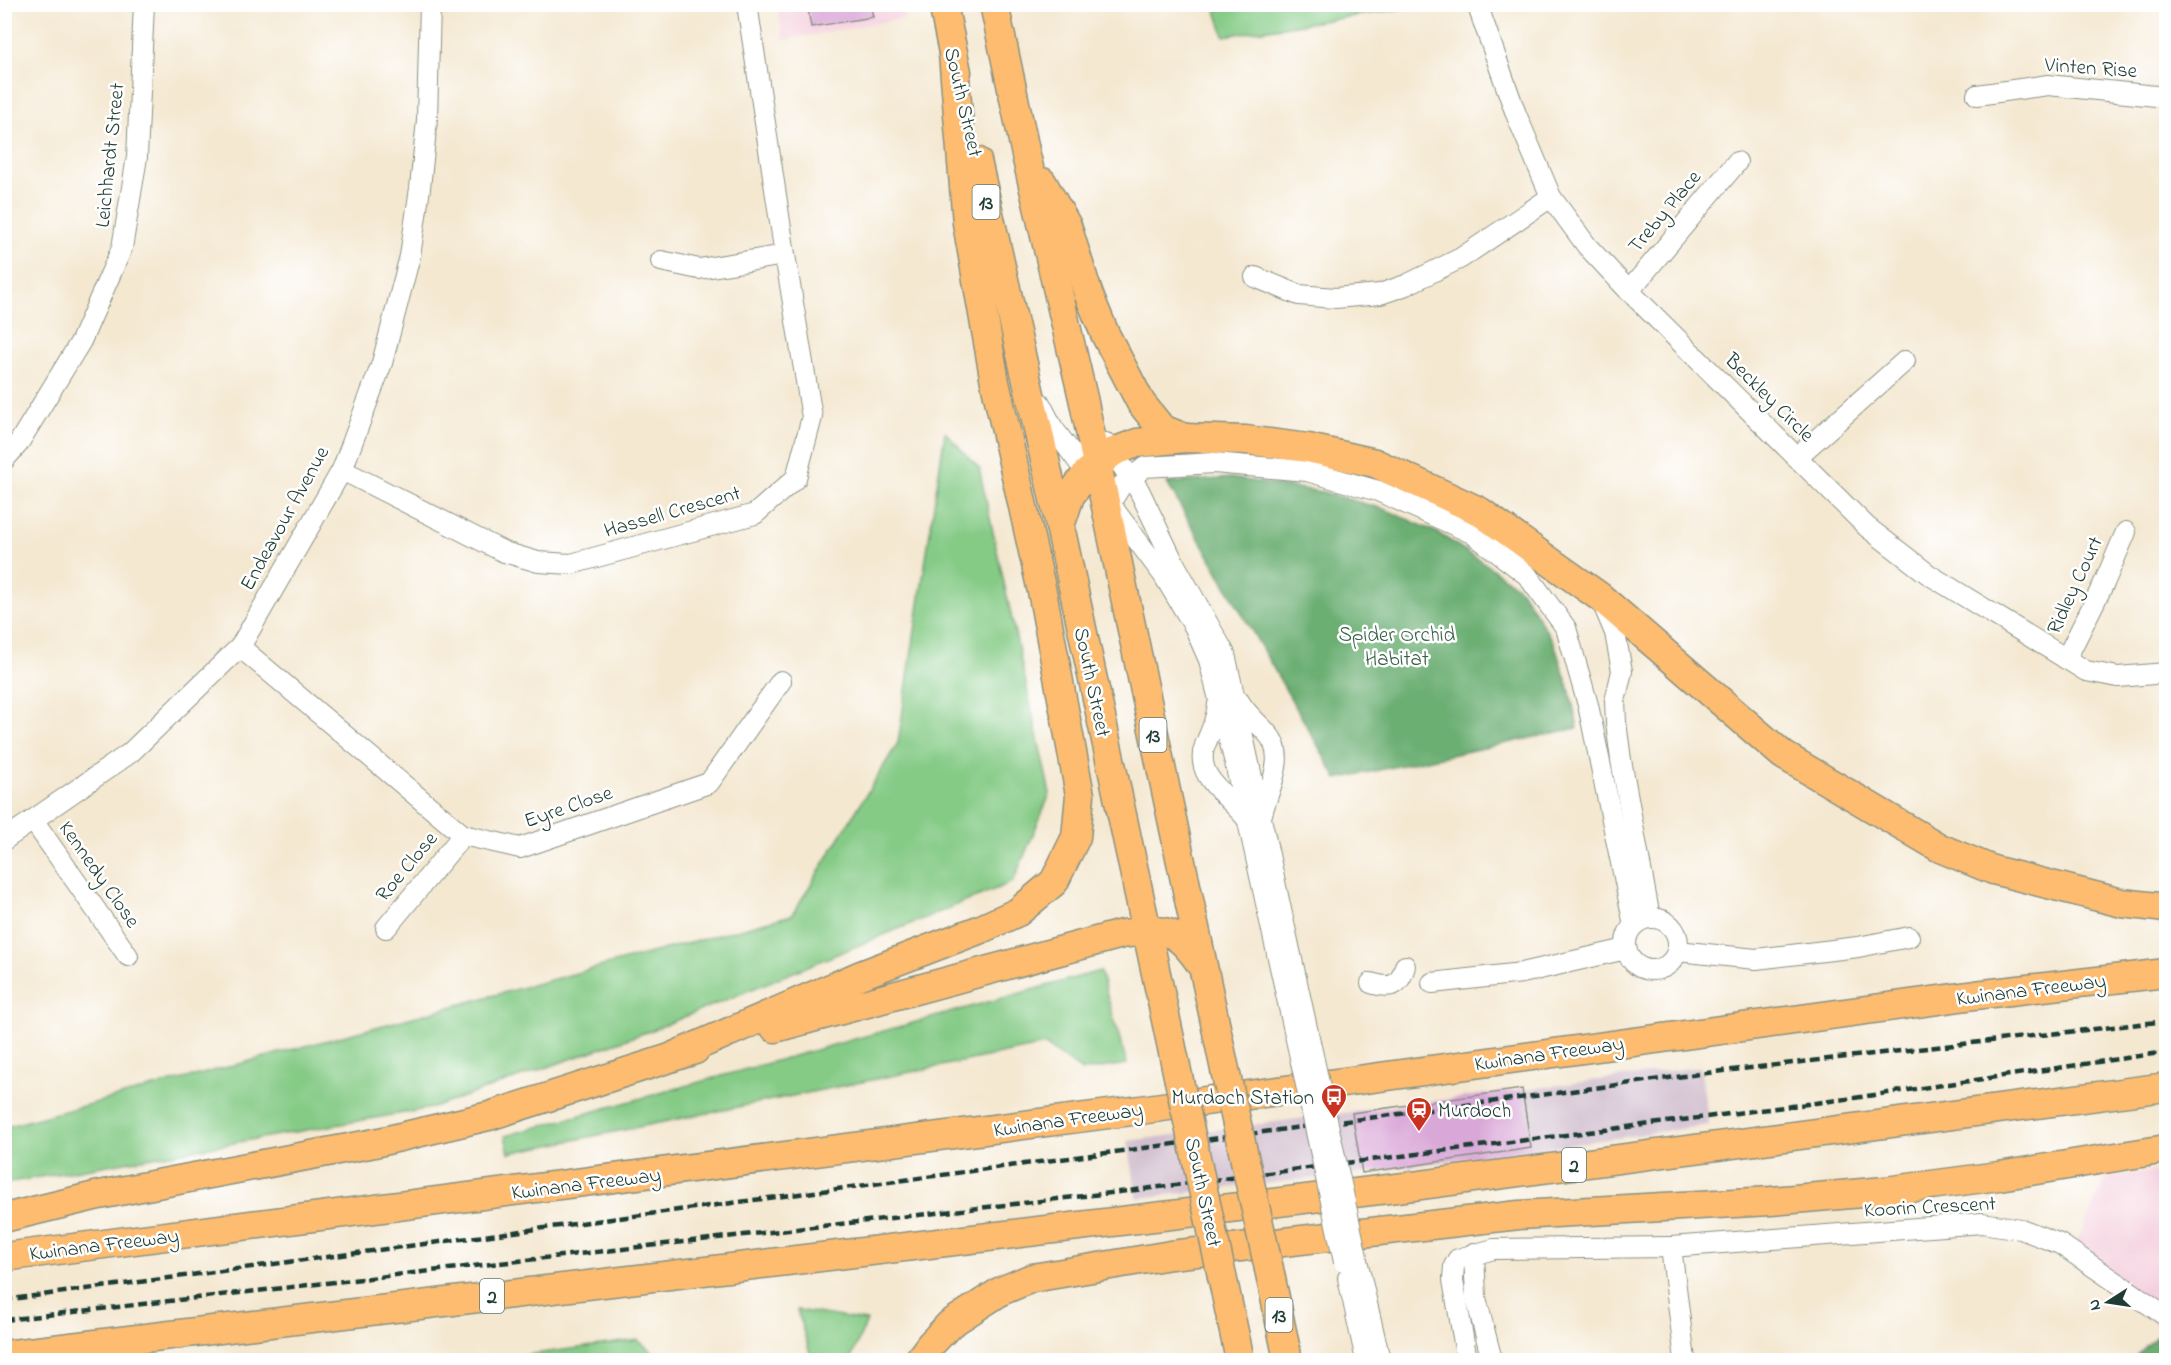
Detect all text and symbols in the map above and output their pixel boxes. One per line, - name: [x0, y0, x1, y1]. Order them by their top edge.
- street label: South Street: [935, 45, 989, 160]
- street label: Vinten Rise: [2043, 51, 2139, 87]
- street label: Leichhardt Street: [88, 81, 133, 229]
- street label: Treby Place: [1622, 164, 1711, 262]
- road number: 13: [972, 185, 1000, 219]
- street label: Beckley Circle: [1715, 346, 1821, 452]
- street label: Endeavour Avenue: [234, 441, 338, 597]
- street label: Hassell Crescent: [601, 479, 744, 547]
- street label: Ridley Court: [2040, 532, 2113, 641]
- park label: Spider Orchid Habitat: [1339, 621, 1456, 675]
- street label: South Street: [1065, 625, 1117, 740]
- road number: 13: [1140, 718, 1166, 752]
- street label: Eyre Close: [520, 779, 618, 839]
- street label: Kennedy Close: [49, 816, 147, 936]
- street label: Roe Close: [369, 825, 446, 909]
- street label: Kwinana Freeway: [1955, 967, 2108, 1017]
- street label: Kwinana Freeway: [1473, 1030, 1626, 1082]
- bus stop icon: Murdoch Station: [1319, 1082, 1349, 1120]
- place label: Murdoch Station: [1172, 1084, 1314, 1114]
- station icon: Murdoch: [1404, 1095, 1434, 1133]
- street label: Kwinana Freeway: [992, 1096, 1145, 1148]
- place label: Murdoch: [1438, 1097, 1511, 1127]
- street label: South Street: [1176, 1135, 1228, 1250]
- road number: 2: [1562, 1148, 1586, 1182]
- street label: Kwinana Freeway: [510, 1161, 663, 1211]
- street label: Koorin Crescent: [1863, 1190, 1997, 1226]
- street label: Kwinana Freeway: [28, 1222, 181, 1272]
- north arrow: [2078, 1272, 2138, 1332]
- road number: 2: [480, 1279, 504, 1313]
- text: N: [2082, 1297, 2108, 1312]
- road number: 13: [1266, 1298, 1292, 1332]

